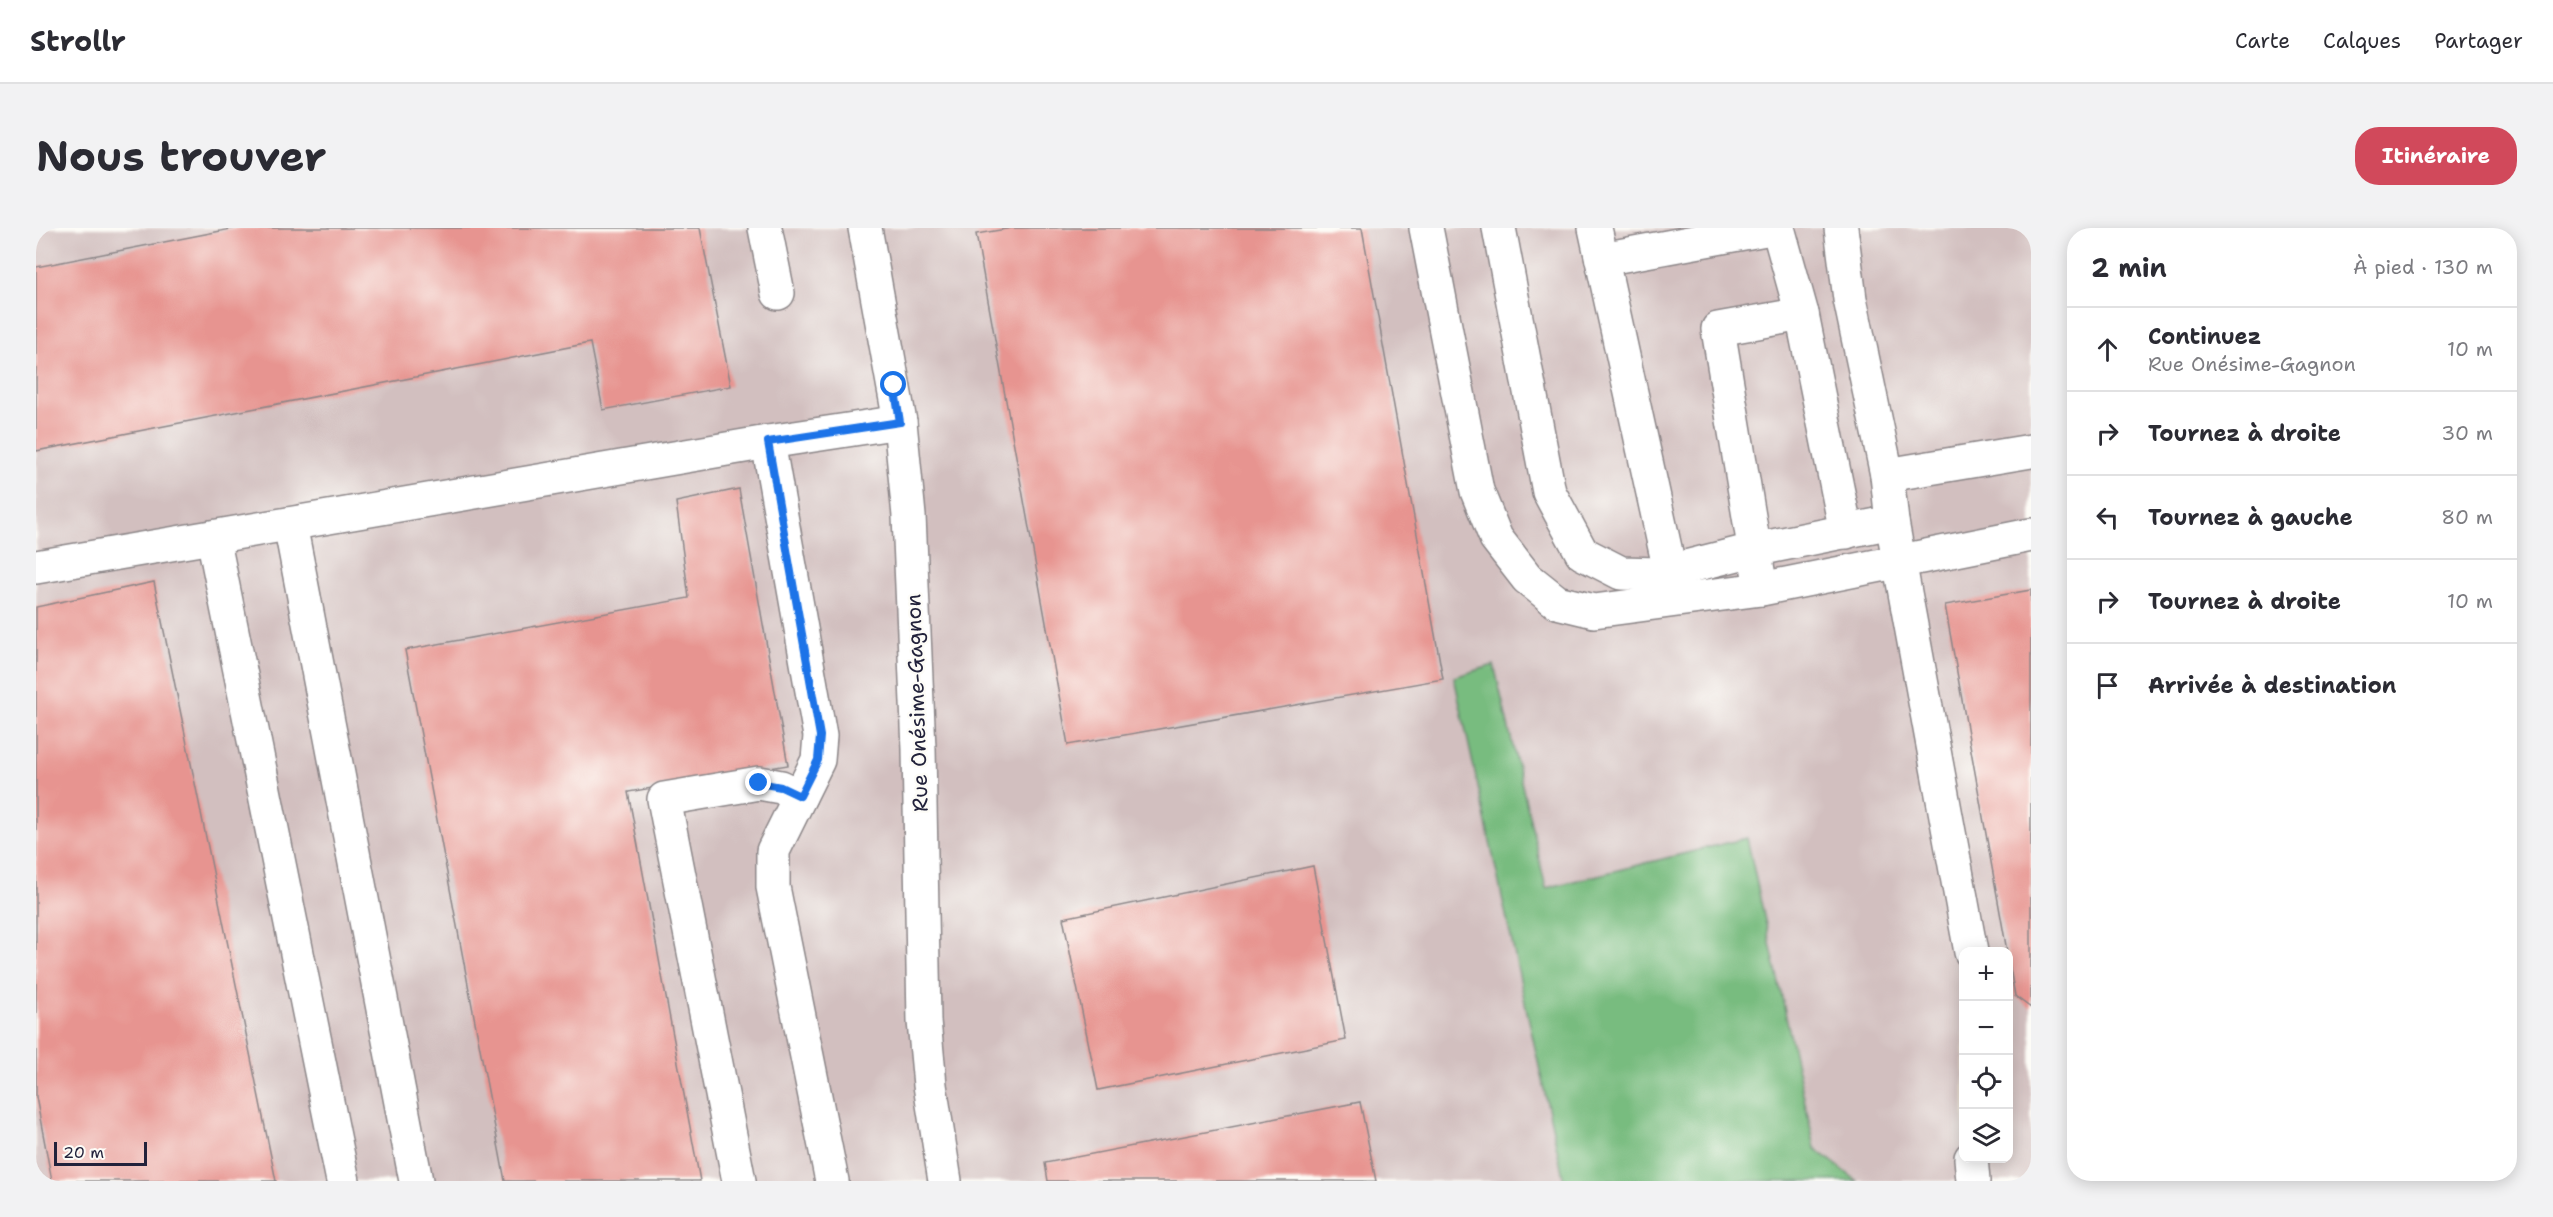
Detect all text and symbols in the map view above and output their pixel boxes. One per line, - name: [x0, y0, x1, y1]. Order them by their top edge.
- text: Strollr: [30, 22, 126, 60]
- text: Carte: [2235, 27, 2290, 55]
- text: Calques: [2323, 27, 2401, 55]
- text: Partager: [2434, 27, 2523, 55]
- button: Itinéraire: [2355, 127, 2517, 185]
- text: Nous trouver: [36, 128, 326, 184]
- text: 2 min: [2091, 250, 2167, 285]
- text: À pied · 130 m: [2353, 254, 2493, 280]
- text: Continuez: [2148, 322, 2261, 351]
- icon: ahead: [2091, 333, 2124, 366]
- text: 10 m: [2447, 336, 2493, 362]
- text: Rue Onésime-Gagnon: [2148, 351, 2356, 377]
- route start: [880, 371, 906, 397]
- icon: right: [2091, 417, 2124, 450]
- text: Tournez à droite: [2148, 419, 2341, 448]
- text: 30 m: [2441, 420, 2493, 446]
- icon: left: [2091, 501, 2124, 534]
- text: Tournez à gauche: [2148, 503, 2353, 532]
- text: 80 m: [2441, 504, 2493, 530]
- icon: right: [2091, 585, 2124, 618]
- text: Tournez à droite: [2148, 587, 2341, 616]
- text: 10 m: [2447, 588, 2493, 614]
- street label: Rue Onésime-Gagnon: [899, 593, 935, 812]
- icon: arrive: [2091, 669, 2124, 702]
- text: Arrivée à destination: [2148, 671, 2396, 700]
- route end: [745, 769, 771, 795]
- map controls: [1959, 947, 2013, 1163]
- button: +: [1959, 947, 2013, 1001]
- button: −: [1959, 1001, 2013, 1055]
- button: locate: [1959, 1055, 2013, 1109]
- button: layers: [1959, 1109, 2013, 1163]
- scale bar: [54, 1139, 147, 1166]
- text: 20 m: [63, 1142, 104, 1163]

